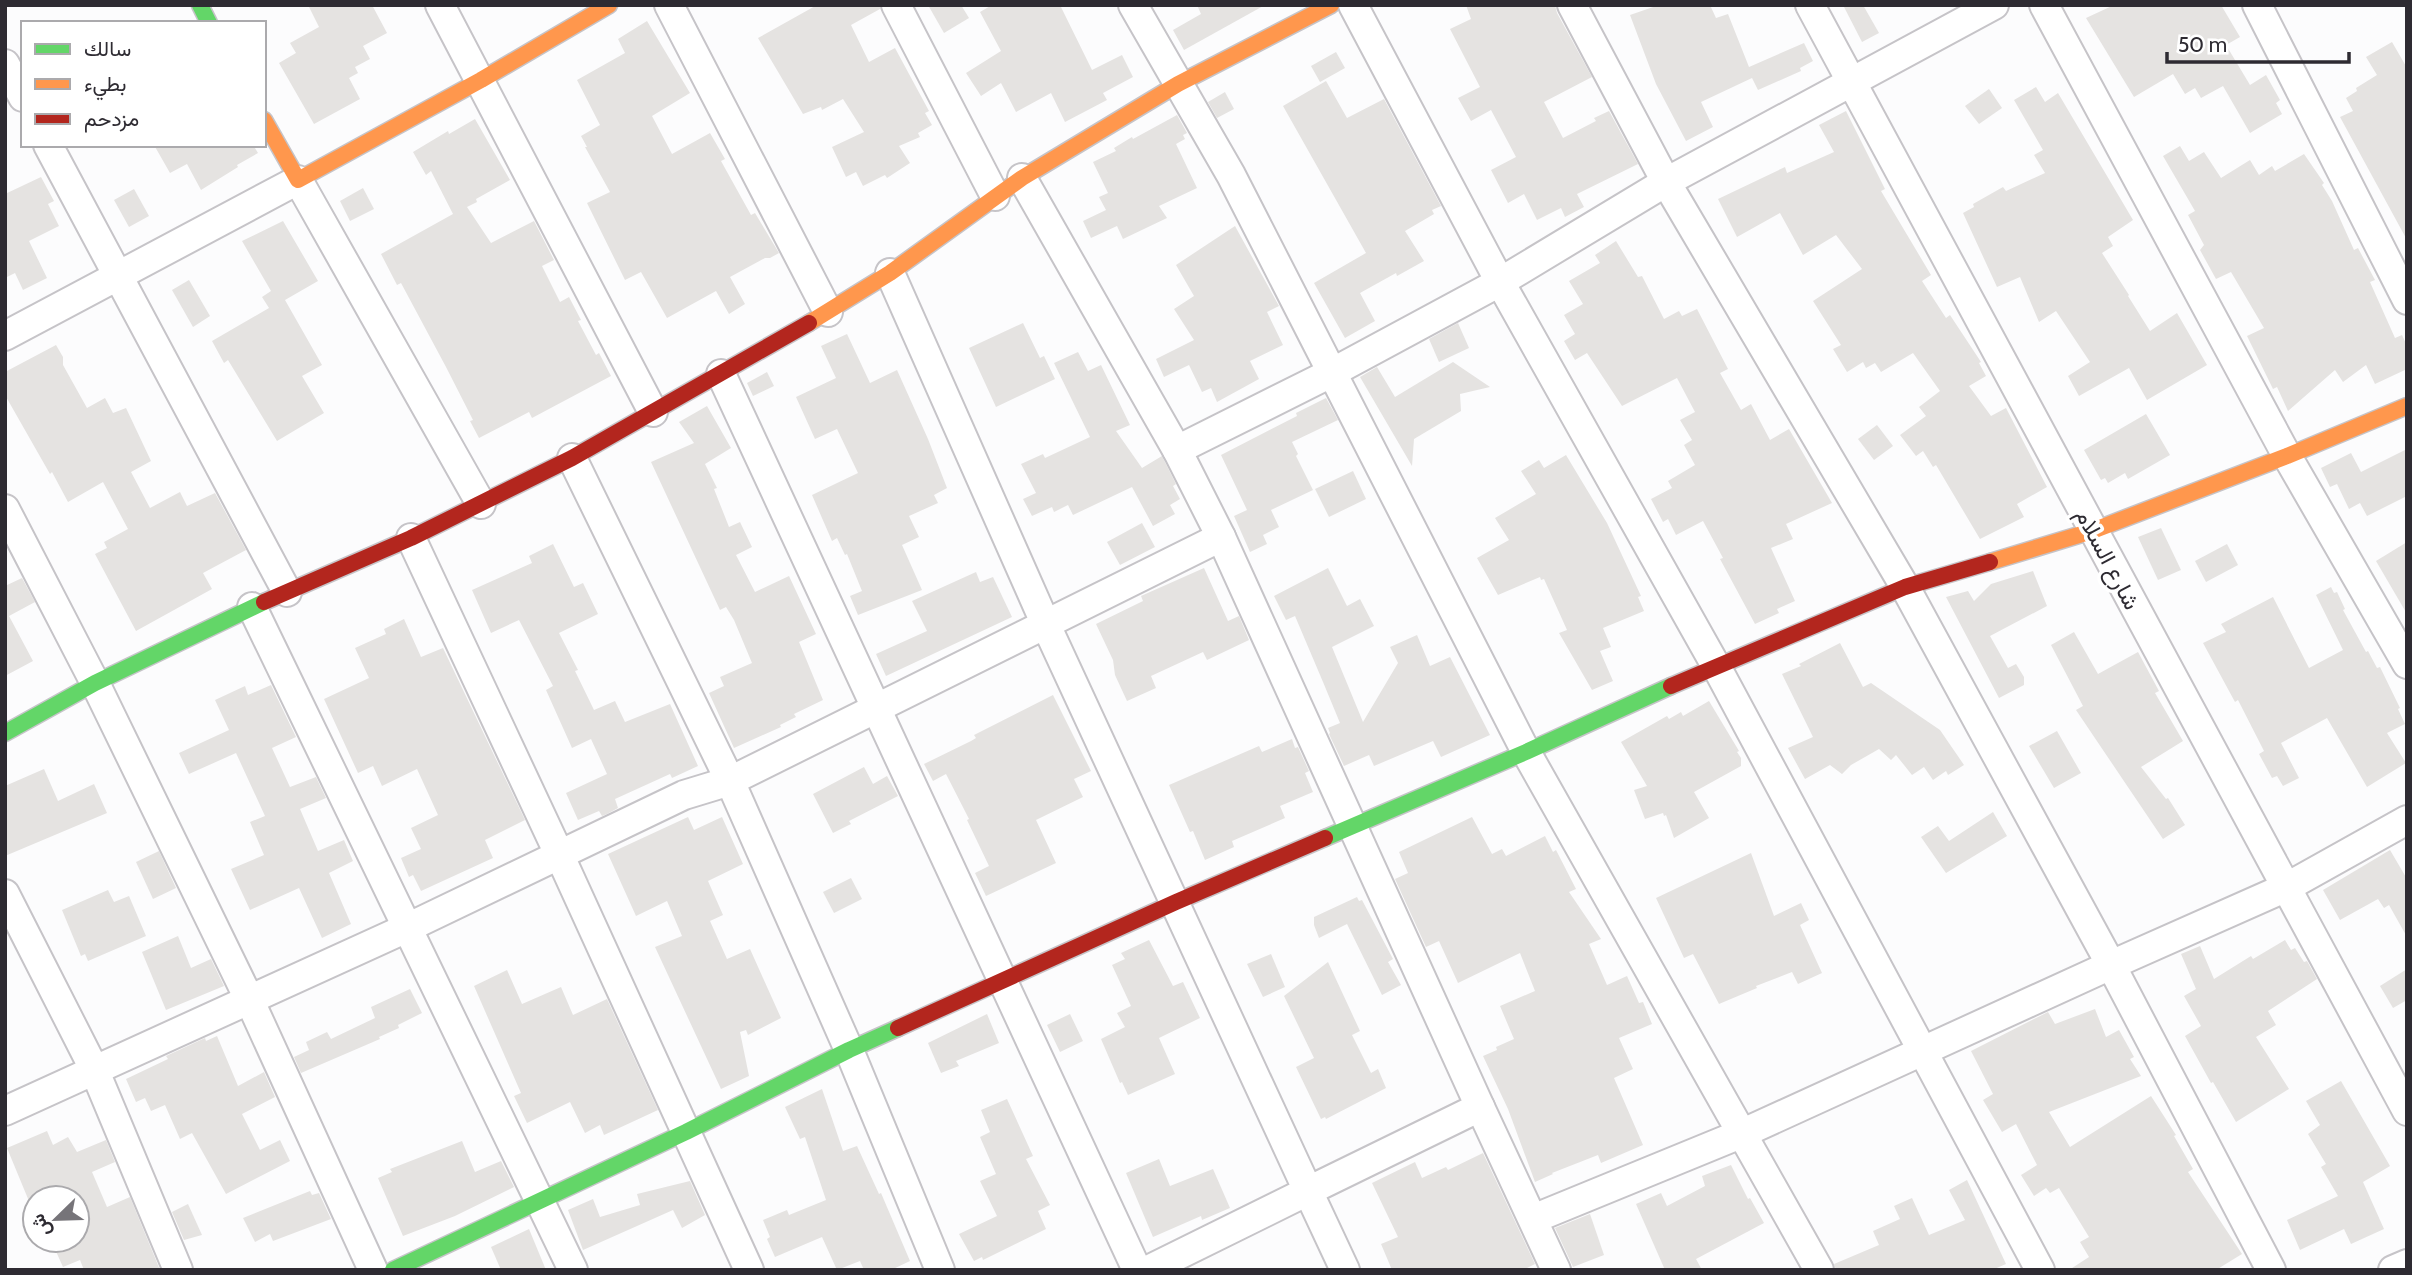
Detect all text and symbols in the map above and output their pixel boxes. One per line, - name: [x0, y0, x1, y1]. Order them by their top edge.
- legend: [21, 21, 266, 147]
- scale bar: [2167, 21, 2349, 65]
- text: 50 m: [2178, 32, 2227, 57]
- text: سالك: [84, 36, 131, 61]
- text: بطيء: [84, 71, 127, 101]
- text: مزدحم: [84, 106, 139, 133]
- street label: شارع السلام: [2068, 504, 2146, 615]
- north arrow: [21, 1184, 91, 1254]
- text: ش: [26, 1210, 56, 1240]

